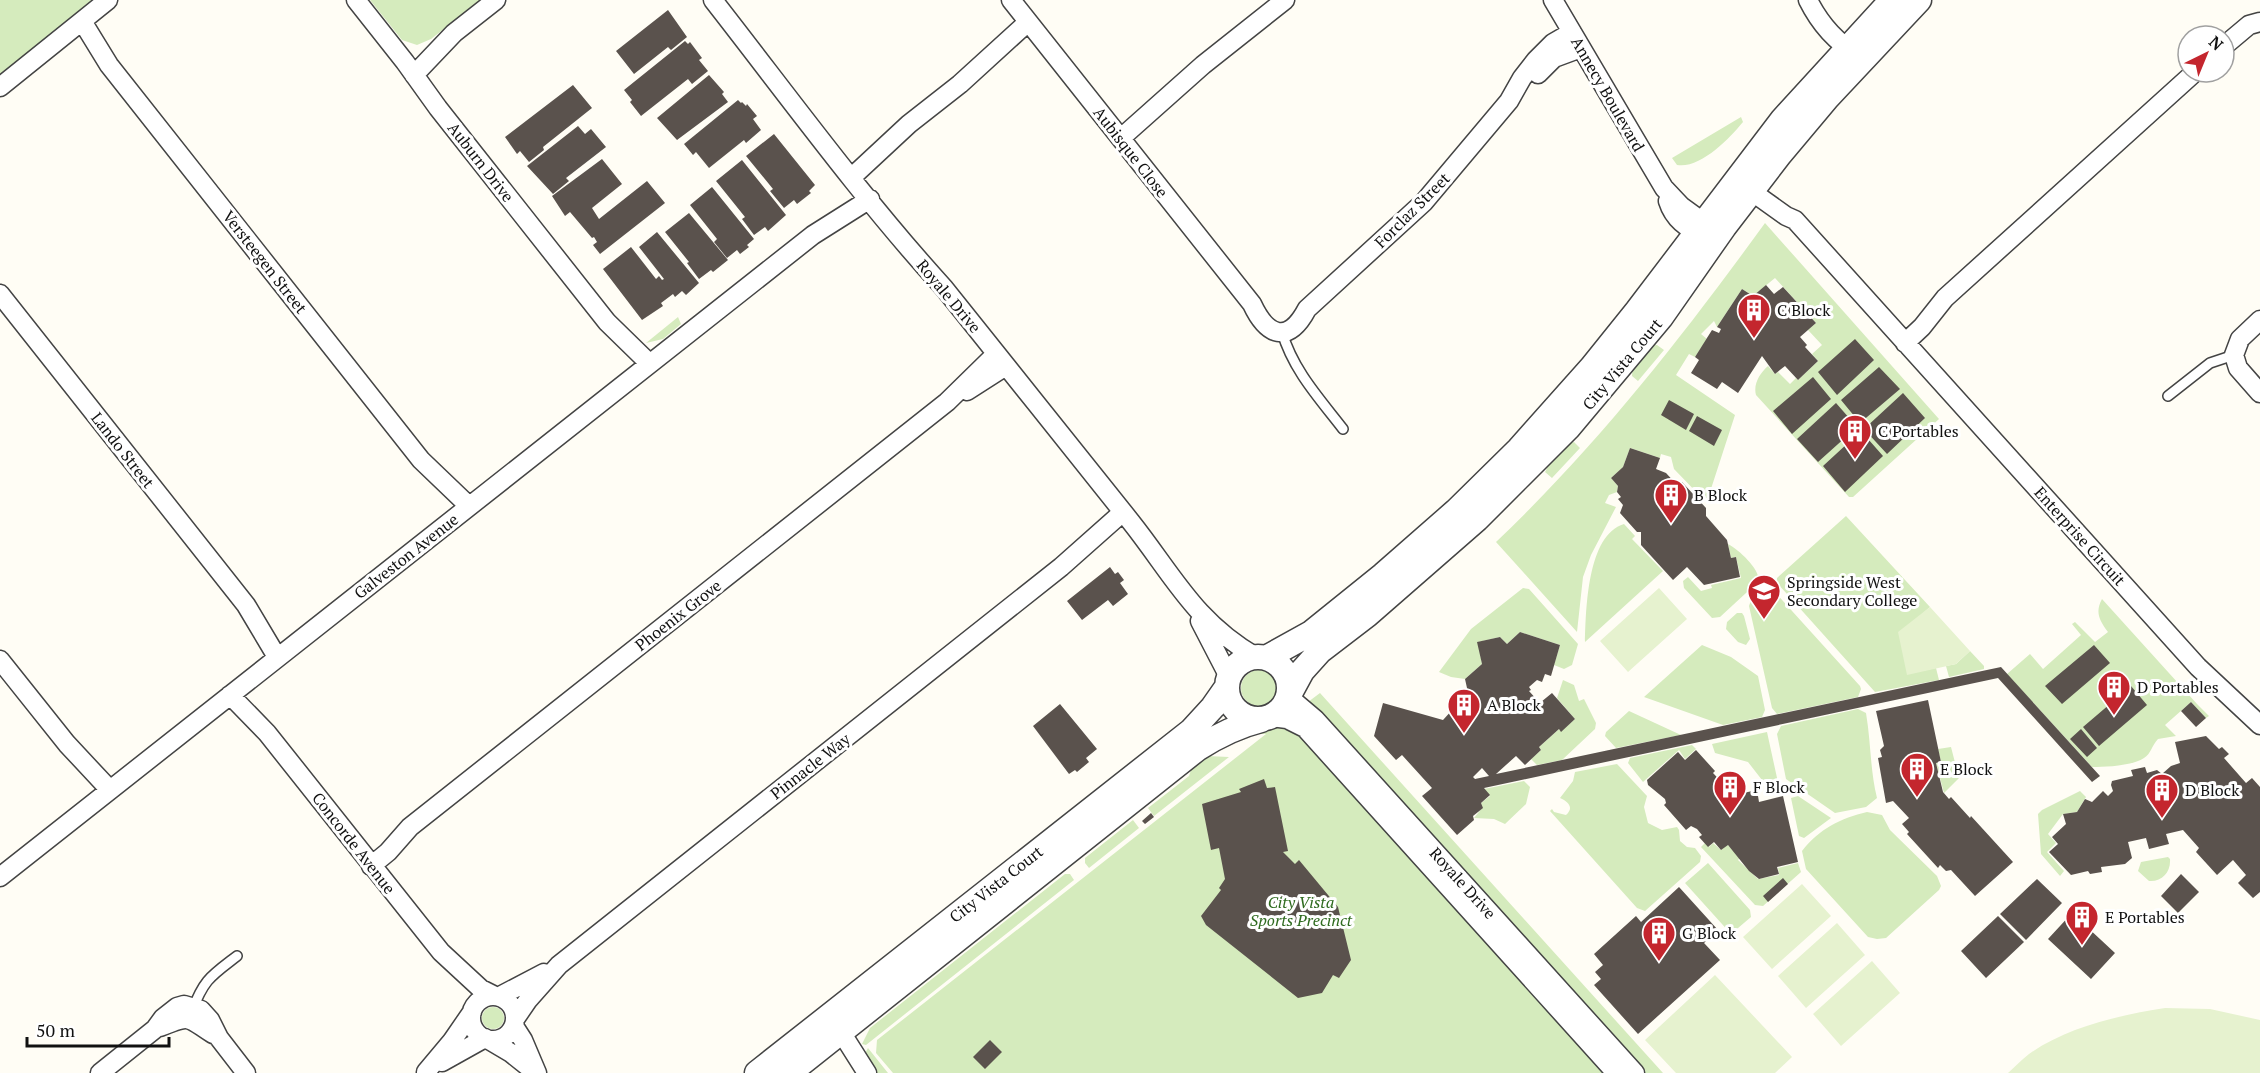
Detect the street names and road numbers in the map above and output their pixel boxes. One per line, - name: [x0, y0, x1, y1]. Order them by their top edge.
- street label: Annecy Boulevard: [1566, 33, 1650, 155]
- street label: Aubisque Close: [1089, 102, 1173, 202]
- street label: Auburn Drive: [443, 118, 519, 206]
- street label: Forclaz Street: [1369, 167, 1455, 253]
- street label: Versteegen Street: [218, 206, 312, 318]
- street label: Royale Drive: [912, 255, 986, 337]
- street label: City Vista Court: [1577, 314, 1667, 414]
- street label: Lando Street: [86, 407, 160, 493]
- street label: Enterprise Circuit: [2030, 482, 2131, 590]
- street label: Galveston Avenue: [349, 508, 463, 604]
- street label: Phoenix Grove: [630, 574, 726, 656]
- street label: Pinnacle Way: [766, 727, 855, 804]
- street label: Concorde Avenue: [307, 788, 401, 898]
- street label: City Vista Court: [945, 840, 1047, 928]
- street label: Royale Drive: [1425, 842, 1501, 924]

